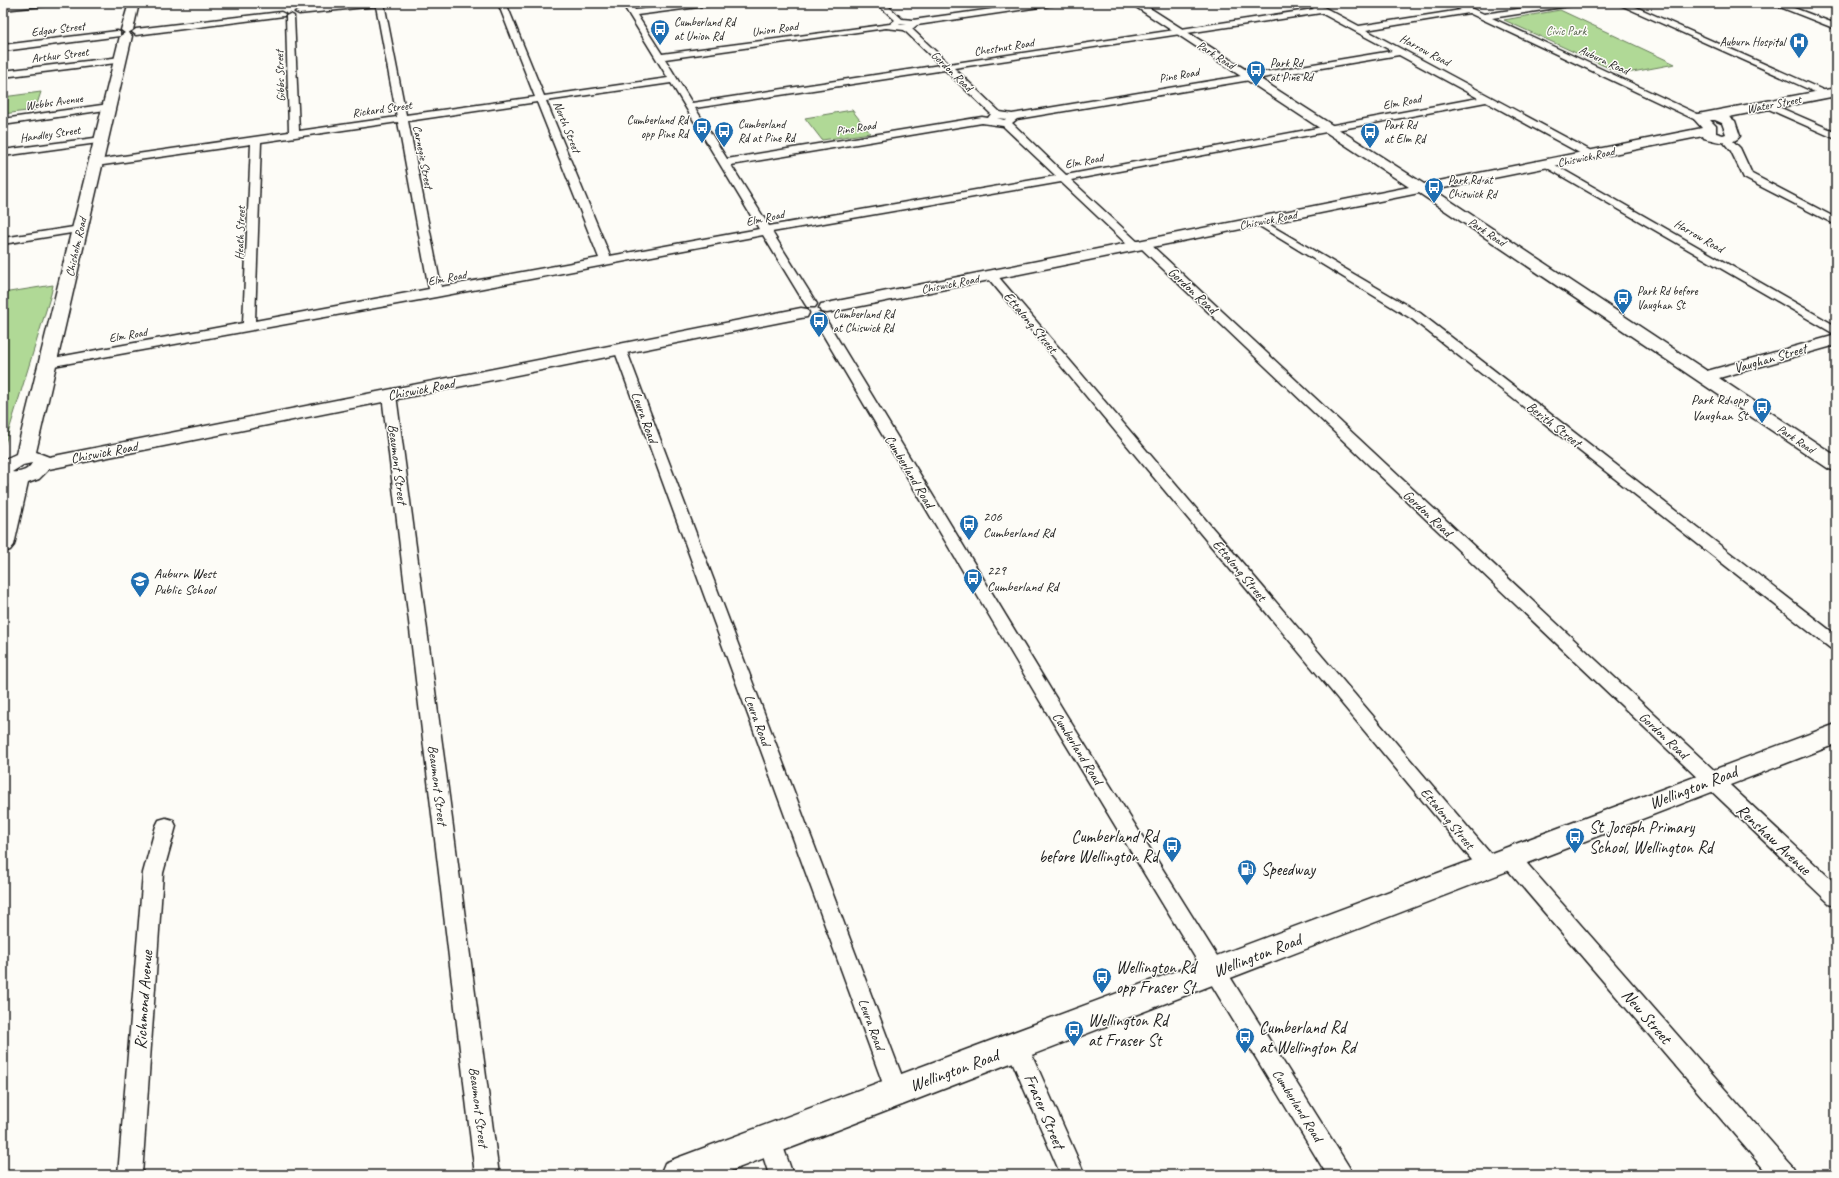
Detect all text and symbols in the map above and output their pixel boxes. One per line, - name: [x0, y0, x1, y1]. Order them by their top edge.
- place label: Cumberland Rd at Union Rd: [674, 14, 737, 44]
- street label: Edgar Street: [30, 18, 88, 40]
- bus stop icon: Cumberland Rd at Union Rd: [649, 18, 671, 46]
- street label: Union Road: [751, 18, 801, 40]
- park label: Civic Park: [1546, 23, 1588, 39]
- street label: Harrow Road: [1397, 30, 1455, 71]
- hospital icon: Auburn Hospital: [1788, 31, 1810, 59]
- street label: Chestnut Road: [973, 34, 1037, 60]
- place label: Auburn Hospital: [1720, 34, 1787, 50]
- street label: Park Road: [1194, 37, 1240, 74]
- street label: Auburn Road: [1577, 42, 1633, 79]
- street label: Arthur Street: [31, 43, 90, 66]
- street label: Gordon Road: [928, 47, 978, 96]
- street label: Gibbs Street: [271, 48, 289, 102]
- place label: Park Rd at Pine Rd: [1270, 55, 1315, 85]
- bus stop icon: Park Rd at Pine Rd: [1245, 59, 1267, 87]
- street label: Pine Road: [1158, 63, 1202, 86]
- street label: Webbs Avenue: [24, 90, 85, 114]
- street label: Elm Road: [1381, 90, 1425, 114]
- street label: Water Street: [1746, 91, 1803, 117]
- street label: Rickard Street: [351, 97, 414, 121]
- street label: North Street: [549, 99, 585, 157]
- place label: Cumberland Rd opp Pine Rd: [627, 112, 690, 142]
- bus stop icon: Cumberland Rd opp Pine Rd: [691, 116, 713, 144]
- place label: Cumberland Rd at Pine Rd: [738, 116, 797, 146]
- street label: Pine Road: [835, 117, 879, 139]
- place label: Park Rd at Elm Rd: [1384, 117, 1427, 147]
- bus stop icon: Cumberland Rd at Pine Rd: [713, 120, 735, 148]
- bus stop icon: Park Rd at Elm Rd: [1359, 121, 1381, 149]
- street label: Handley Street: [19, 122, 82, 146]
- street label: Carnegie Street: [409, 124, 437, 192]
- street label: Chiswick Road: [1556, 143, 1618, 171]
- street label: Elm Road: [1063, 149, 1107, 173]
- place label: Park Rd at Chiswick Rd: [1448, 172, 1499, 202]
- bus stop icon: Park Rd at Chiswick Rd: [1423, 176, 1445, 204]
- street label: Heath Street: [231, 205, 249, 260]
- street label: Elm Road: [744, 206, 788, 230]
- street label: Chiswick Road: [1238, 206, 1300, 233]
- street label: Chisholm Road: [61, 214, 91, 278]
- street label: Park Road: [1465, 214, 1511, 252]
- street label: Harrow Road: [1671, 215, 1729, 258]
- street label: Gordon Road: [1165, 263, 1223, 319]
- street label: Elm Road: [426, 266, 470, 290]
- street label: Chiswick Road: [920, 270, 982, 297]
- place label: Park Rd before Vaughan St: [1637, 283, 1699, 313]
- bus stop icon: Park Rd before Vaughan St: [1612, 287, 1634, 315]
- street label: Ettalong Street: [1000, 288, 1062, 358]
- place label: Cumberland Rd at Chiswick Rd: [833, 306, 896, 336]
- bus stop icon: Cumberland Rd at Chiswick Rd: [808, 310, 830, 338]
- street label: Elm Road: [108, 323, 151, 346]
- street label: Vaughan Street: [1732, 339, 1811, 377]
- street label: Chiswick Road: [386, 374, 458, 404]
- street label: Leura Road: [627, 389, 662, 447]
- place label: Park Rd opp Vaughan St: [1691, 391, 1749, 424]
- bus stop icon: Park Rd opp Vaughan St: [1751, 396, 1773, 424]
- street label: Berith Street: [1523, 398, 1586, 452]
- street label: Park Road: [1774, 421, 1820, 459]
- street label: Beaumont Street: [384, 423, 411, 507]
- street label: Cumberland Road: [881, 432, 939, 513]
- street label: Chiswick Road: [69, 437, 141, 467]
- street label: Gordon Road: [1400, 486, 1458, 542]
- place label: 206 Cumberland Rd: [983, 508, 1057, 541]
- bus stop icon: 206 Cumberland Rd: [958, 513, 980, 541]
- street label: Ettalong Street: [1209, 536, 1271, 606]
- place label: 229 Cumberland Rd: [987, 562, 1061, 595]
- place label: Auburn West Public School: [154, 565, 218, 598]
- bus stop icon: 229 Cumberland Rd: [962, 567, 984, 595]
- school or university icon: Auburn West Public School: [129, 570, 151, 598]
- street label: Leura Road: [740, 692, 775, 750]
- street label: Gordon Road: [1636, 708, 1694, 764]
- street label: Cumberland Road: [1049, 709, 1108, 790]
- street label: Beaumont Street: [424, 744, 451, 828]
- street label: Wellington Road: [1646, 760, 1742, 814]
- street label: Ettalong Street: [1417, 784, 1479, 854]
- street label: Renshaw Avenue: [1732, 799, 1816, 880]
- place label: St Joseph Primary School, Wellington Rd: [1589, 817, 1715, 858]
- place label: Cumberland Rd before Wellington Rd: [1039, 826, 1160, 867]
- bus stop icon: St Joseph Primary School, Wellington Rd: [1564, 826, 1586, 854]
- bus stop icon: Cumberland Rd before Wellington Rd: [1161, 835, 1183, 863]
- fuel station icon: Speedway: [1236, 858, 1258, 886]
- place label: Speedway: [1261, 859, 1316, 880]
- street label: Wellington Road: [1210, 928, 1306, 982]
- street label: Richmond Avenue: [130, 948, 158, 1050]
- place label: Wellington Rd opp Fraser St: [1116, 957, 1198, 998]
- bus stop icon: Wellington Rd opp Fraser St: [1091, 966, 1113, 994]
- street label: New Street: [1617, 985, 1678, 1050]
- street label: Leura Road: [854, 996, 889, 1054]
- place label: Wellington Rd at Fraser St: [1088, 1010, 1170, 1051]
- place label: Cumberland Rd at Wellington Rd: [1259, 1017, 1359, 1058]
- bus stop icon: Wellington Rd at Fraser St: [1063, 1019, 1085, 1047]
- bus stop icon: Cumberland Rd at Wellington Rd: [1234, 1026, 1256, 1054]
- street label: Wellington Road: [907, 1044, 1003, 1096]
- street label: Beaumont Street: [465, 1066, 492, 1150]
- street label: Cumberland Road: [1269, 1066, 1328, 1147]
- street label: Fraser Street: [1019, 1070, 1071, 1154]

